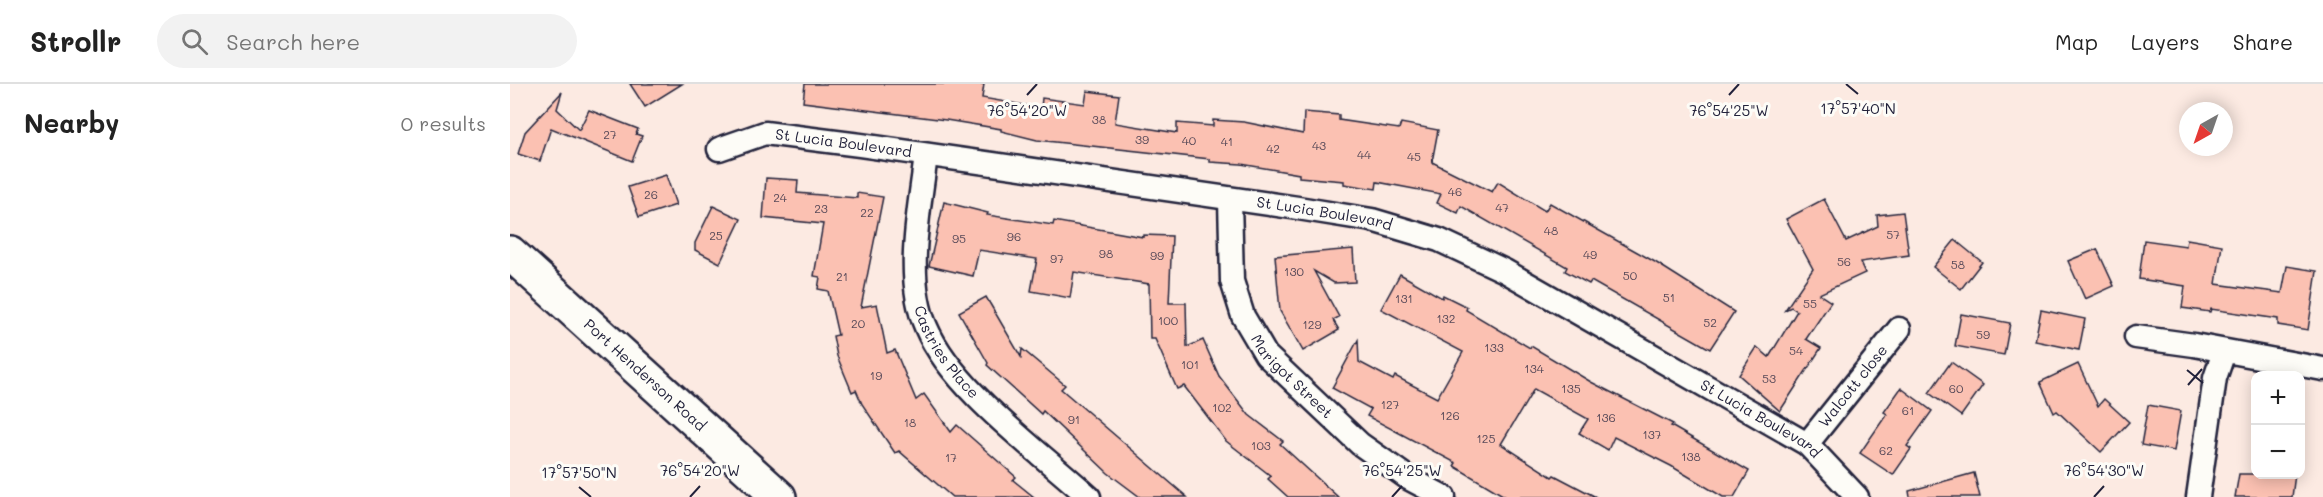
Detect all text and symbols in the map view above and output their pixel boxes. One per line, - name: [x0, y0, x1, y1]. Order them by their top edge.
- search box: [157, 14, 577, 68]
- text: Strollr: [30, 23, 121, 59]
- icon: search: [178, 25, 211, 58]
- text: Search here: [226, 27, 360, 56]
- text: Map: [2055, 28, 2098, 55]
- text: Layers: [2131, 28, 2200, 55]
- text: Share: [2233, 28, 2293, 55]
- text: 17°57'40"N: [1820, 98, 1896, 118]
- text: 76°54'20"W: [987, 100, 1067, 120]
- text: 76°54'25"W: [1689, 100, 1769, 120]
- north arrow: [2179, 102, 2233, 156]
- text: Nearby: [24, 106, 119, 140]
- text: 0 results: [401, 110, 486, 136]
- house number: 38: [1092, 111, 1106, 127]
- street label: St Lucia Boulevard: [774, 123, 913, 161]
- house number: 27: [603, 126, 617, 142]
- house number: 39: [1135, 131, 1149, 147]
- house number: 40: [1182, 132, 1197, 148]
- house number: 41: [1221, 133, 1233, 149]
- house number: 43: [1312, 137, 1326, 153]
- house number: 42: [1266, 140, 1280, 156]
- house number: 44: [1357, 146, 1371, 162]
- house number: 45: [1407, 148, 1421, 164]
- house number: 46: [1448, 183, 1462, 199]
- house number: 26: [644, 186, 658, 202]
- house number: 24: [773, 189, 787, 205]
- street label: St Lucia Boulevard: [1255, 191, 1395, 235]
- house number: 47: [1495, 199, 1509, 215]
- house number: 23: [814, 200, 828, 216]
- house number: 22: [860, 204, 874, 220]
- house number: 48: [1544, 222, 1558, 238]
- house number: 57: [1886, 226, 1900, 242]
- house number: 25: [709, 227, 723, 243]
- house number: 96: [1007, 228, 1021, 244]
- house number: 95: [952, 230, 966, 246]
- house number: 98: [1099, 245, 1113, 261]
- house number: 49: [1583, 246, 1597, 262]
- house number: 99: [1150, 247, 1164, 263]
- house number: 97: [1050, 250, 1064, 266]
- house number: 56: [1837, 253, 1851, 269]
- house number: 58: [1951, 256, 1965, 272]
- house number: 130: [1284, 263, 1304, 279]
- house number: 50: [1623, 267, 1638, 283]
- house number: 21: [836, 268, 848, 284]
- house number: 51: [1663, 289, 1675, 305]
- house number: 131: [1395, 290, 1413, 306]
- house number: 55: [1803, 295, 1817, 311]
- street label: Castries Place: [910, 303, 984, 402]
- house number: 132: [1436, 310, 1456, 326]
- house number: 100: [1158, 312, 1179, 328]
- street label: Port Henderson Road: [580, 314, 711, 435]
- house number: 52: [1703, 314, 1717, 330]
- house number: 20: [851, 315, 866, 331]
- house number: 129: [1302, 316, 1322, 332]
- house number: 59: [1976, 326, 1990, 342]
- street label: Marigot Street: [1247, 330, 1338, 422]
- house number: 133: [1484, 339, 1504, 355]
- street label: Walcott close: [1813, 340, 1892, 431]
- house number: 54: [1789, 342, 1803, 358]
- house number: 101: [1181, 356, 1199, 372]
- house number: 134: [1524, 360, 1544, 376]
- house number: 19: [870, 367, 882, 383]
- house number: 53: [1762, 370, 1776, 386]
- map controls: [2251, 371, 2305, 479]
- button: +: [2251, 371, 2305, 425]
- street label: St Lucia Boulevard: [1697, 374, 1826, 462]
- house number: 135: [1561, 380, 1581, 396]
- house number: 60: [1949, 380, 1964, 396]
- house number: 127: [1381, 396, 1400, 412]
- house number: 102: [1212, 399, 1232, 415]
- house number: 61: [1902, 402, 1914, 418]
- house number: 126: [1440, 407, 1460, 423]
- house number: 136: [1596, 409, 1616, 425]
- house number: 91: [1068, 411, 1080, 427]
- house number: 18: [904, 414, 916, 430]
- button: −: [2251, 425, 2305, 479]
- house number: 137: [1642, 426, 1662, 442]
- house number: 125: [1476, 430, 1496, 446]
- house number: 103: [1251, 437, 1271, 453]
- house number: 62: [1879, 442, 1893, 458]
- house number: 138: [1681, 448, 1701, 464]
- house number: 17: [945, 449, 957, 465]
- text: 76°54'20"W: [660, 460, 740, 480]
- text: 76°54'25"W: [1362, 460, 1442, 480]
- text: 76°54'30"W: [2064, 460, 2144, 480]
- text: 17°57'50"N: [541, 462, 617, 482]

